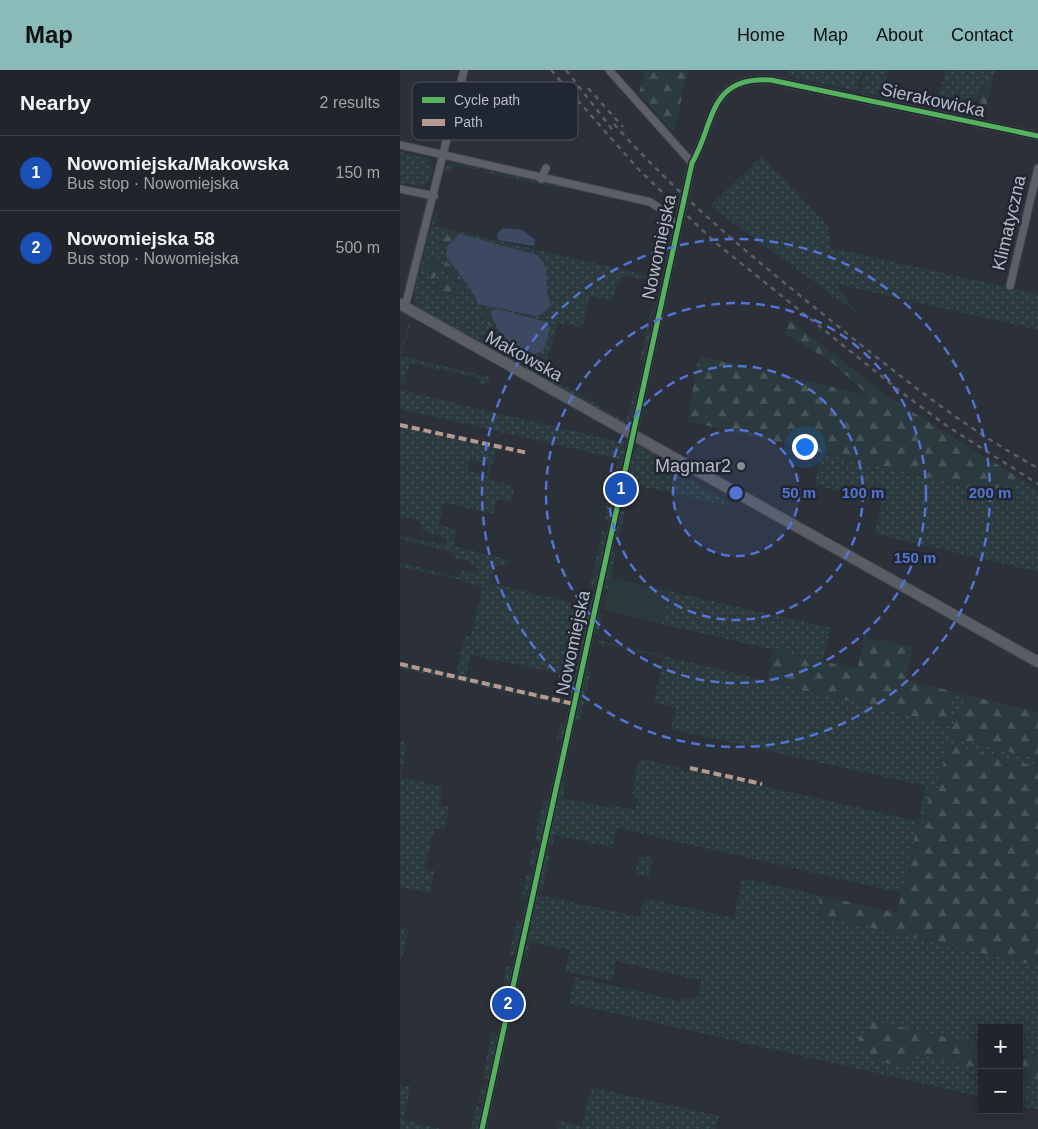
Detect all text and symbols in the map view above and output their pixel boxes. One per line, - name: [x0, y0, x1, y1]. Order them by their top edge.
- text: Map: [25, 21, 73, 48]
- text: Home: [737, 25, 785, 45]
- text: Map: [813, 25, 848, 45]
- text: About: [876, 25, 923, 45]
- text: Contact: [951, 25, 1013, 45]
- street label: Sierakowicka: [879, 79, 988, 121]
- legend: [412, 82, 578, 140]
- text: Nearby: [20, 91, 91, 114]
- text: Cycle path: [454, 92, 520, 108]
- text: 2 results: [320, 94, 380, 111]
- text: Path: [454, 114, 483, 130]
- text: Nowomiejska/Makowska: [67, 153, 289, 174]
- text: 1: [32, 164, 40, 181]
- text: 150 m: [336, 164, 380, 181]
- street label: Klimatyczna: [988, 173, 1030, 273]
- text: Bus stop · Nowomiejska: [67, 175, 239, 192]
- street label: Nowomiejska: [638, 192, 680, 301]
- text: Nowomiejska 58: [67, 228, 215, 249]
- text: 2: [32, 239, 40, 256]
- text: 500 m: [336, 239, 380, 256]
- text: Bus stop · Nowomiejska: [67, 250, 239, 267]
- street label: Makowska: [482, 327, 567, 386]
- your location: [792, 434, 818, 460]
- place label: Magmar2: [655, 456, 731, 476]
- marker: Magmar2: [735, 460, 747, 472]
- pin: 1: [605, 470, 637, 508]
- centre of rings: [727, 484, 745, 502]
- text: 50 m: [782, 484, 816, 501]
- text: 100 m: [842, 484, 884, 501]
- text: 200 m: [969, 484, 1011, 501]
- text: 150 m: [894, 549, 936, 566]
- street label: Nowomiejska: [552, 588, 594, 697]
- pin: 2: [492, 985, 524, 1023]
- map controls: [978, 1024, 1023, 1114]
- button: +: [978, 1024, 1023, 1069]
- button: −: [978, 1069, 1023, 1114]

